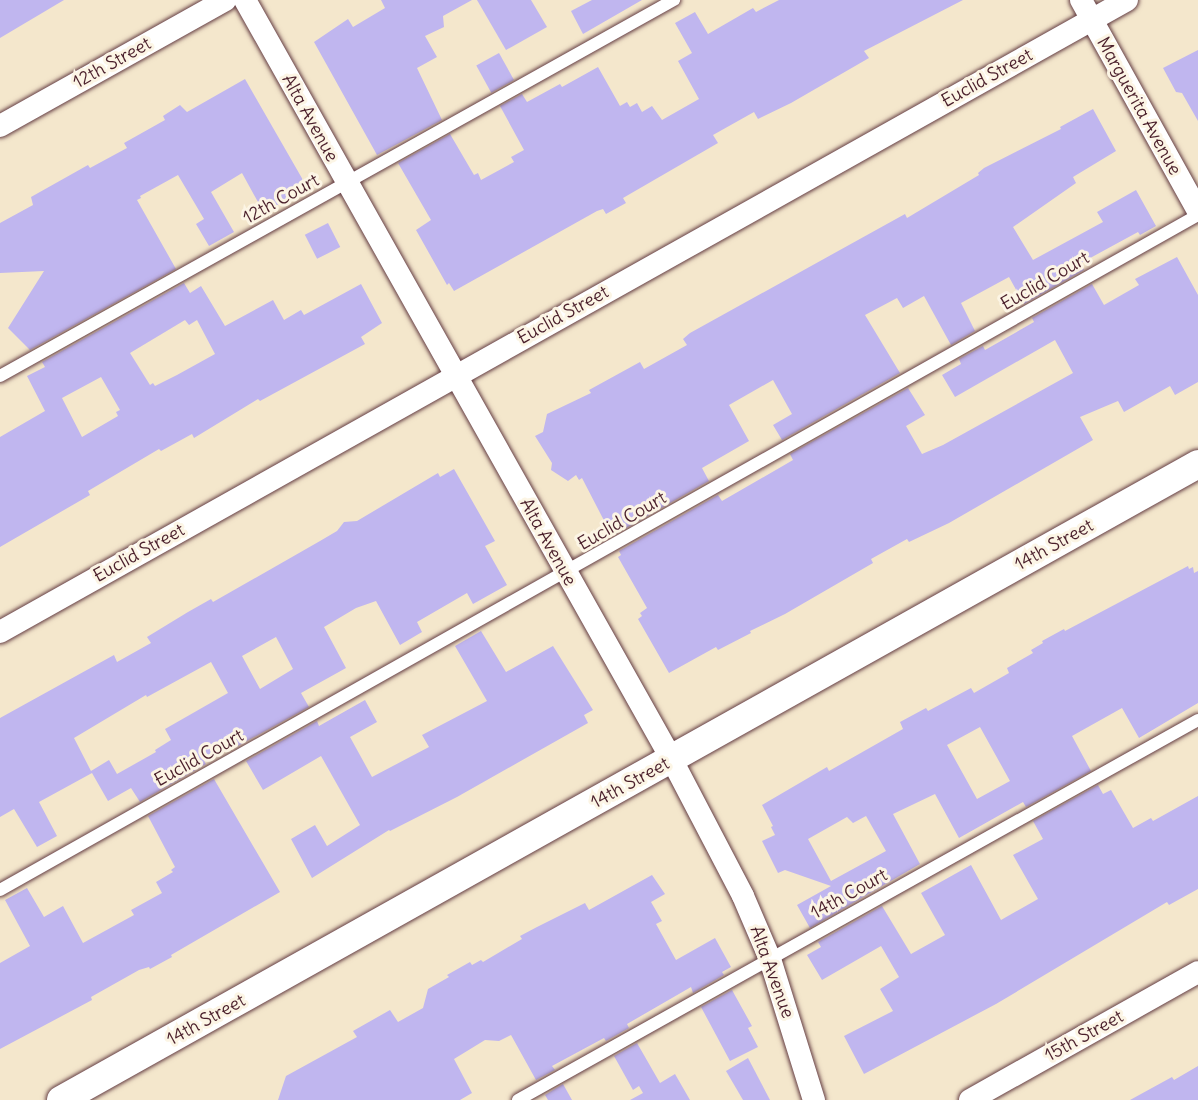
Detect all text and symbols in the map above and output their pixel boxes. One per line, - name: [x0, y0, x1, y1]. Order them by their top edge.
- street label: 12th Street: [69, 33, 155, 93]
- street label: Marguerita Avenue: [1092, 33, 1186, 179]
- street label: Euclid Street: [938, 44, 1036, 112]
- street label: Alta Avenue: [277, 71, 343, 165]
- street label: 12th Court: [239, 169, 323, 229]
- street label: Euclid Court: [997, 247, 1093, 315]
- street label: Euclid Street: [514, 281, 612, 349]
- street label: Euclid Court: [574, 487, 670, 555]
- street label: Alta Avenue: [515, 495, 581, 589]
- street label: 14th Street: [1011, 515, 1097, 575]
- street label: Euclid Street: [90, 519, 188, 587]
- street label: Euclid Court: [151, 725, 247, 791]
- street label: 14th Street: [587, 753, 673, 813]
- street label: 14th Court: [807, 864, 891, 924]
- street label: Alta Avenue: [745, 923, 799, 1021]
- street label: 14th Street: [163, 990, 249, 1050]
- street label: 15th Street: [1041, 1006, 1127, 1066]

